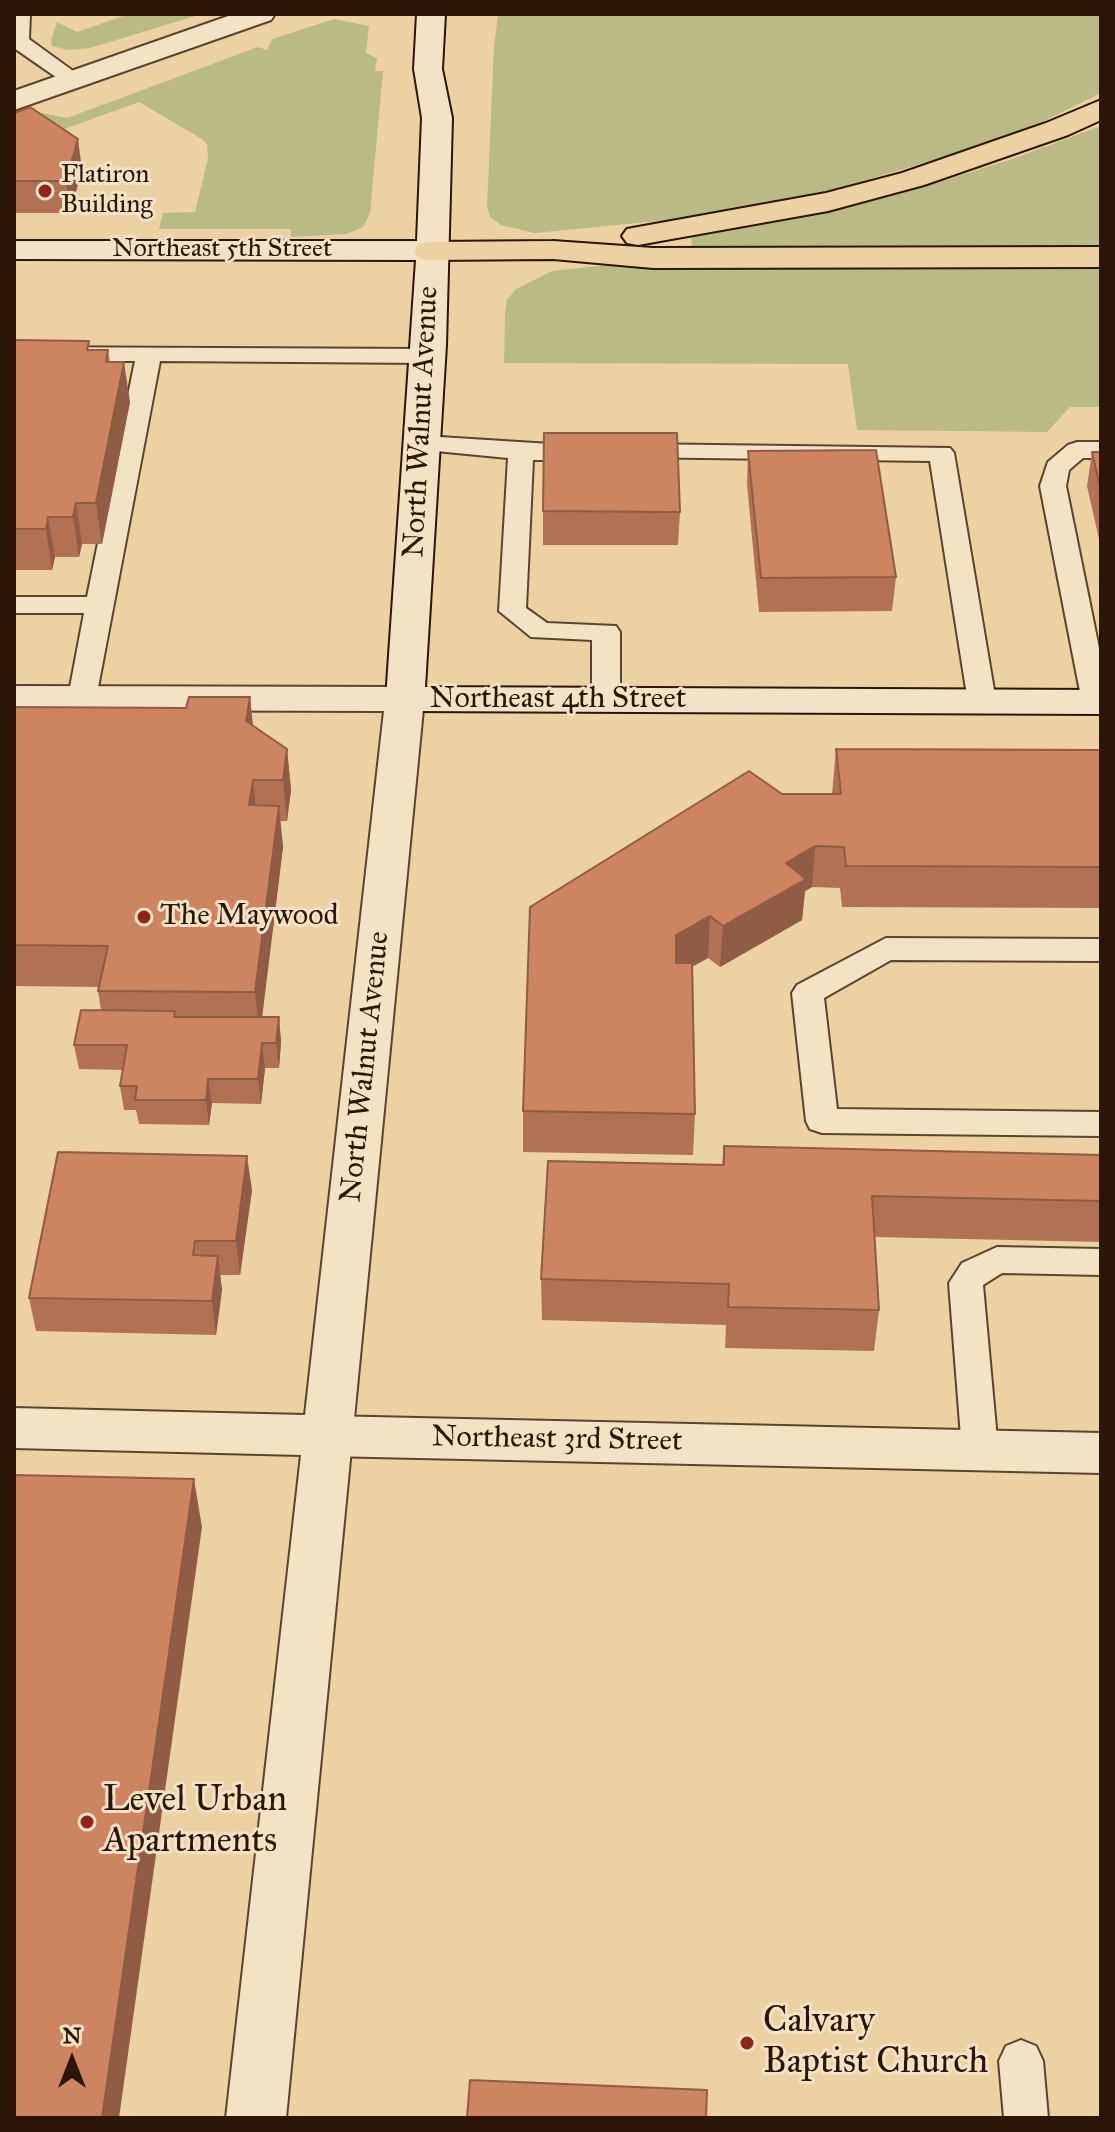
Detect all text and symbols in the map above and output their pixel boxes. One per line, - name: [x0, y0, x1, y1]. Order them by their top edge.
- place label: Flatiron Building: [61, 160, 153, 222]
- marker: Flatiron Building: [36, 182, 54, 200]
- street label: Northeast 5th Street: [112, 234, 332, 266]
- street label: North Walnut Avenue: [397, 285, 447, 559]
- street label: Northeast 4th Street: [430, 682, 686, 718]
- place label: The Maywood: [160, 899, 339, 935]
- marker: The Maywood: [135, 908, 153, 926]
- street label: North Walnut Avenue: [334, 930, 398, 1204]
- street label: Northeast 3rd Street: [431, 1420, 683, 1460]
- place label: Level Urban Apartments: [103, 1779, 287, 1864]
- marker: Level Urban Apartments: [78, 1813, 96, 1831]
- place label: Calvary Baptist Church: [763, 2000, 988, 2085]
- north arrow: [32, 2020, 112, 2100]
- text: N: [63, 2022, 81, 2049]
- marker: Calvary Baptist Church: [738, 2034, 756, 2052]

